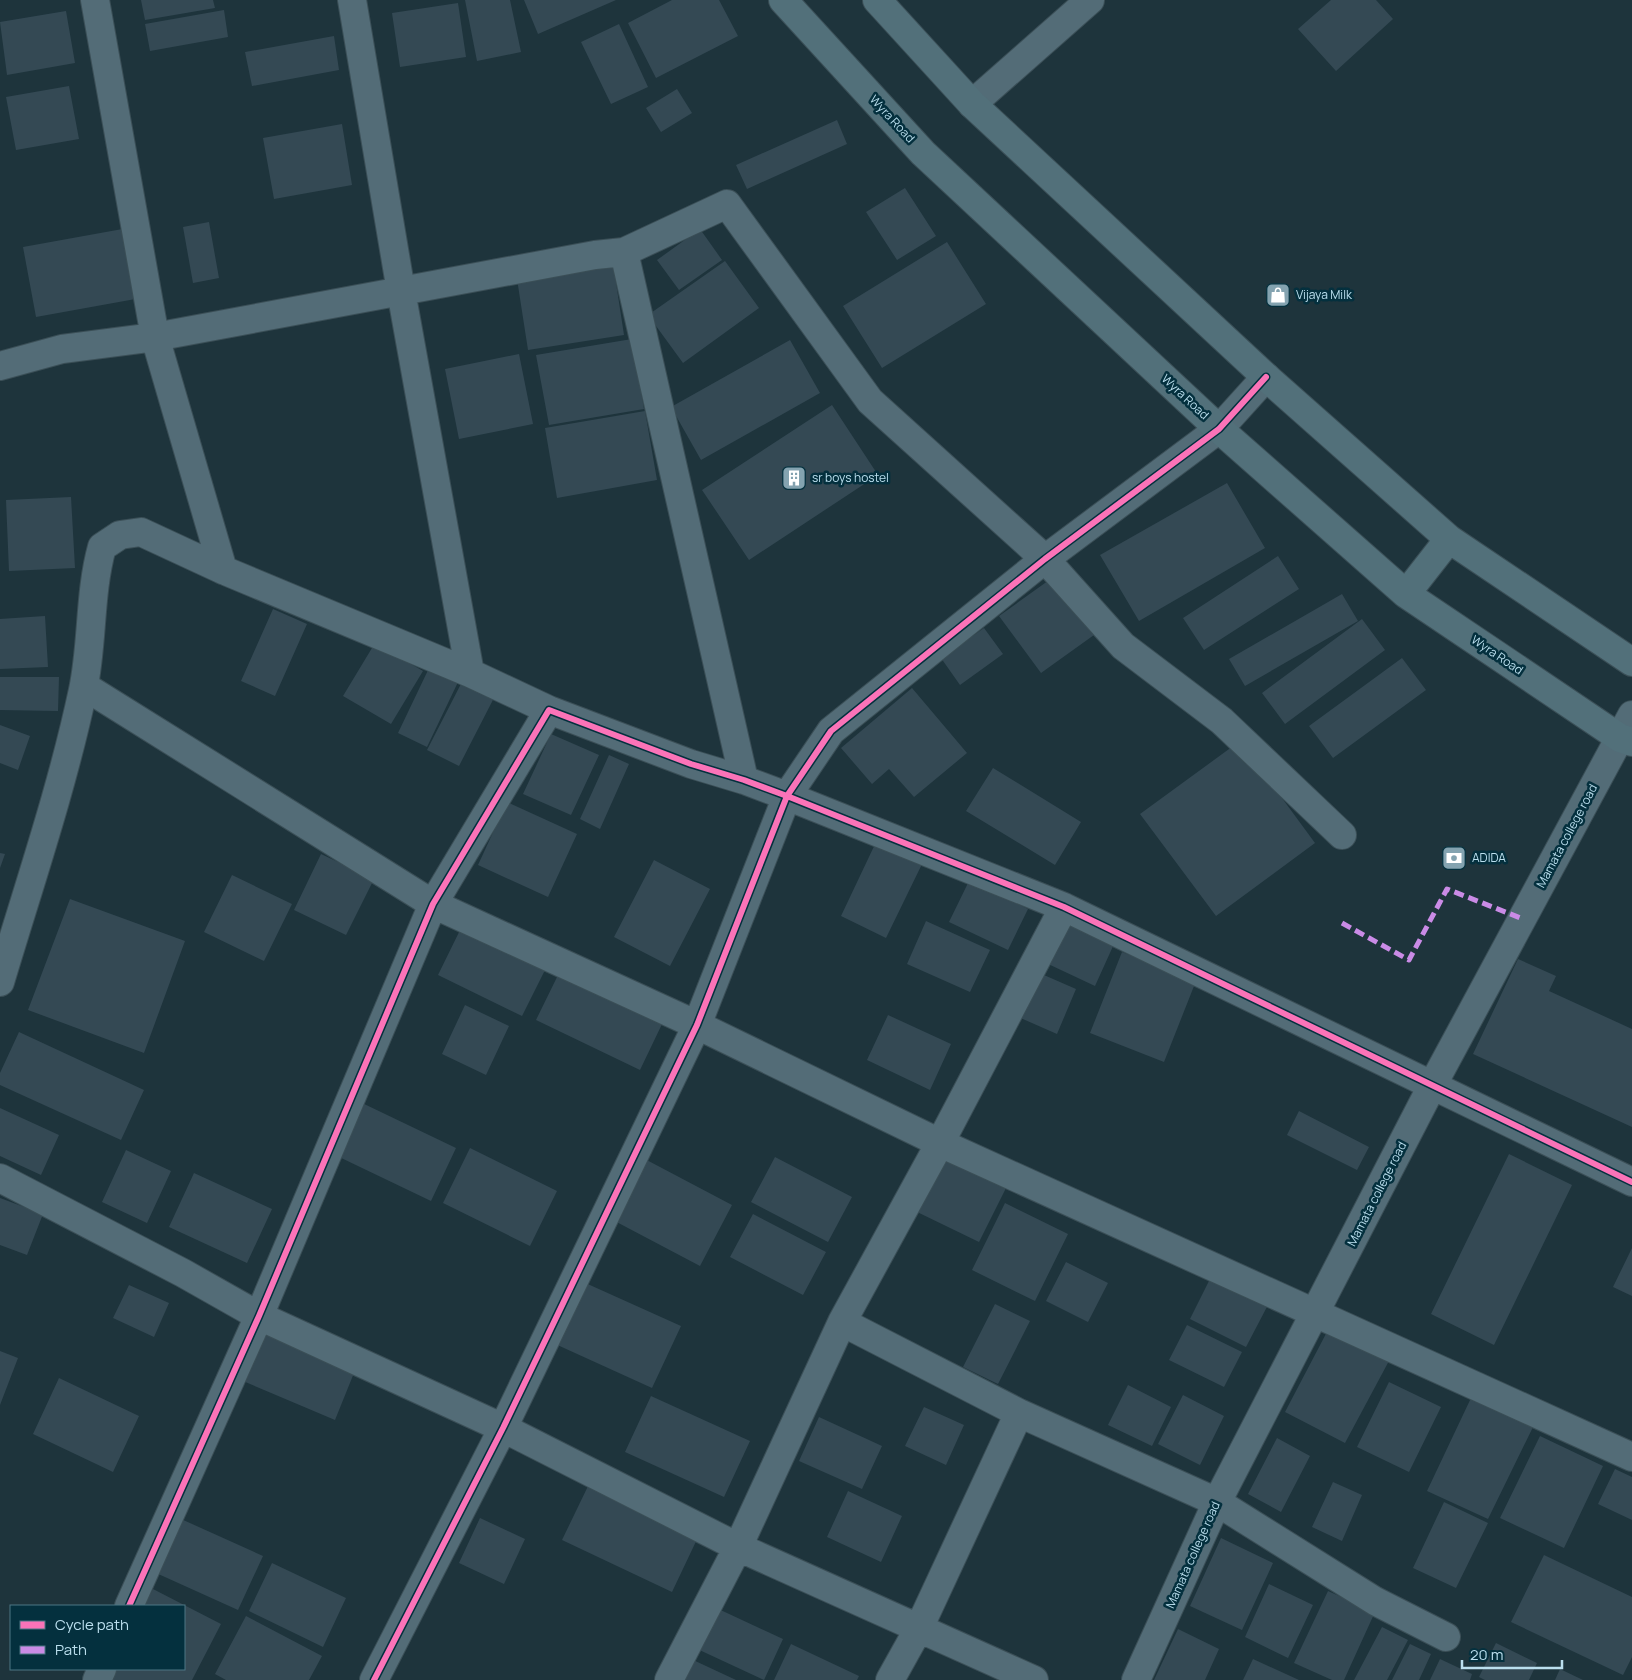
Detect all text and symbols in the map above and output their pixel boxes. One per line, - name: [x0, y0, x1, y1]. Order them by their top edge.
- street label: Wyra Road: [866, 91, 919, 146]
- shop icon: Vijaya Milk: [1265, 282, 1291, 308]
- place label: Vijaya Milk: [1296, 286, 1353, 303]
- street label: Wyra Road: [1158, 370, 1213, 423]
- building icon: sr boys hostel: [781, 465, 807, 491]
- place label: sr boys hostel: [812, 469, 889, 486]
- street label: Wyra Road: [1468, 631, 1527, 678]
- street label: Mamata college road: [1532, 781, 1601, 891]
- bank icon: ADIDA: [1441, 845, 1467, 871]
- place label: ADIDA: [1472, 849, 1506, 866]
- street label: Mamata college road: [1343, 1139, 1410, 1249]
- street label: Mamata college road: [1161, 1499, 1224, 1611]
- legend: [10, 1605, 185, 1670]
- text: Cycle path: [55, 1614, 129, 1635]
- scale bar: [1462, 1638, 1562, 1670]
- text: Path: [55, 1639, 87, 1660]
- text: 20 m: [1470, 1644, 1503, 1665]

